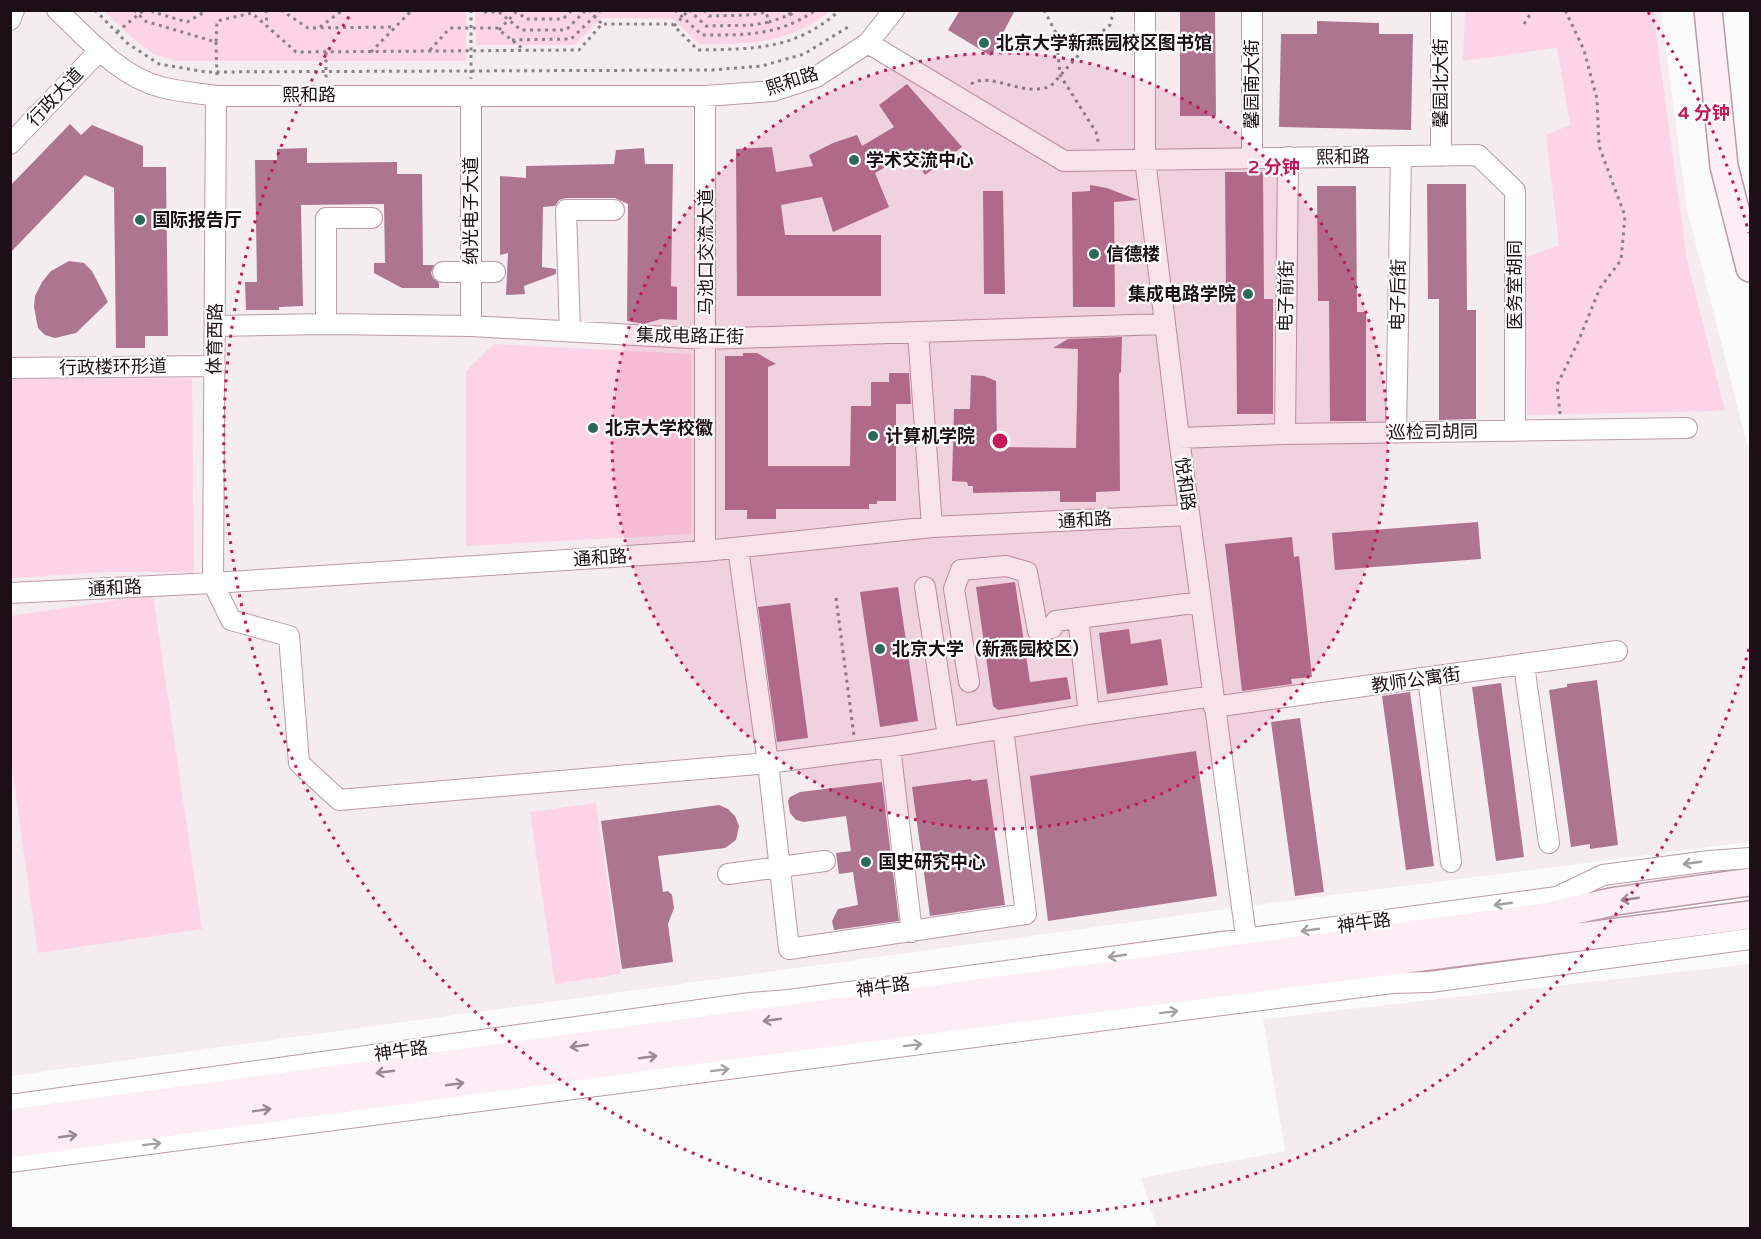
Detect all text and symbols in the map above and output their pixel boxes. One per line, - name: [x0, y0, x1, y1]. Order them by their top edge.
- place label: 北京大学新燕园校区图书馆: [996, 32, 1212, 54]
- marker: 北京大学新燕园校区图书馆: [977, 36, 991, 50]
- street label: 馨园北大街: [1430, 38, 1452, 128]
- street label: 馨园南大街: [1241, 39, 1263, 129]
- street label: 熙和路: [763, 62, 821, 100]
- street label: 行政大道: [22, 63, 88, 131]
- street label: 熙和路: [282, 84, 336, 106]
- text: 4 分钟: [1678, 102, 1730, 124]
- street label: 熙和路: [1316, 146, 1370, 168]
- place label: 学术交流中心: [866, 149, 974, 171]
- marker: 学术交流中心: [847, 153, 861, 167]
- text: 2 分钟: [1248, 156, 1300, 178]
- street label: 纳光电子大道: [460, 157, 482, 265]
- street label: 马池口交流大道: [695, 189, 717, 315]
- place label: 国际报告厅: [152, 209, 242, 231]
- marker: 国际报告厅: [133, 213, 147, 227]
- street label: 医务室胡同: [1504, 240, 1526, 330]
- place label: 信德楼: [1106, 243, 1160, 265]
- marker: 信德楼: [1087, 247, 1101, 261]
- street label: 电子后街: [1386, 259, 1410, 331]
- street label: 电子前街: [1274, 260, 1298, 332]
- place label: 集成电路学院: [1128, 283, 1236, 305]
- marker: 集成电路学院: [1241, 287, 1255, 301]
- street label: 体育西路: [203, 303, 227, 375]
- street label: 集成电路正街: [636, 324, 744, 348]
- street label: 行政楼环形道: [59, 355, 167, 379]
- place label: 北京大学校徽: [605, 417, 713, 439]
- street label: 巡检司胡同: [1388, 420, 1478, 444]
- marker: 北京大学校徽: [586, 421, 600, 435]
- place label: 计算机学院: [885, 425, 975, 447]
- marker: 计算机学院: [866, 429, 880, 443]
- centre of rings: [990, 431, 1010, 451]
- street label: 悦和路: [1170, 456, 1200, 512]
- street label: 通和路: [1057, 508, 1113, 532]
- street label: 通和路: [572, 545, 628, 571]
- street label: 通和路: [87, 576, 143, 600]
- place label: 北京大学（新燕园校区）: [892, 638, 1090, 660]
- marker: 北京大学（新燕园校区）: [873, 642, 887, 656]
- street label: 教师公寓街: [1370, 663, 1462, 697]
- place label: 国史研究中心: [878, 851, 986, 873]
- marker: 国史研究中心: [859, 855, 873, 869]
- one-way arrow: [1683, 857, 1703, 868]
- one-way arrow: [1621, 893, 1641, 904]
- one-way arrow: [1494, 899, 1514, 910]
- street label: 神牛路: [1336, 908, 1392, 938]
- one-way arrow: [1301, 925, 1321, 936]
- one-way arrow: [1108, 951, 1127, 962]
- street label: 神牛路: [855, 972, 911, 1002]
- one-way arrow: [1159, 1007, 1179, 1018]
- one-way arrow: [763, 1015, 782, 1026]
- street label: 神牛路: [373, 1036, 429, 1066]
- one-way arrow: [903, 1040, 923, 1051]
- one-way arrow: [569, 1041, 589, 1052]
- one-way arrow: [638, 1052, 658, 1063]
- one-way arrow: [710, 1065, 729, 1076]
- one-way arrow: [376, 1067, 396, 1078]
- one-way arrow: [444, 1078, 464, 1089]
- one-way arrow: [251, 1104, 271, 1115]
- one-way arrow: [58, 1131, 78, 1142]
- one-way arrow: [141, 1138, 161, 1149]

